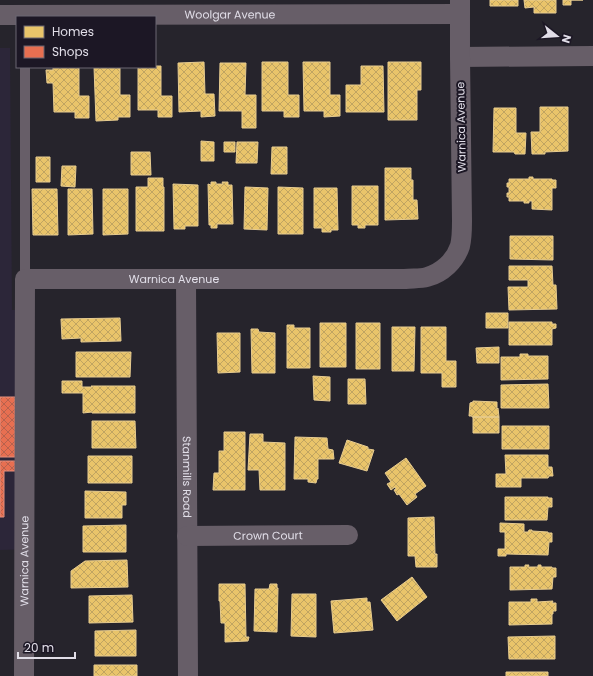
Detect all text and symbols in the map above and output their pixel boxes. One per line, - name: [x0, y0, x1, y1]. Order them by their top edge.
- street label: Woolgar Avenue: [185, 6, 276, 23]
- legend: [16, 16, 156, 68]
- north arrow: [537, 16, 577, 56]
- text: Homes: [52, 23, 94, 40]
- text: N: [558, 33, 575, 45]
- text: Shops: [52, 43, 89, 60]
- street label: Warnica Avenue: [452, 82, 470, 172]
- street label: Warnica Avenue: [129, 271, 219, 287]
- street label: Stanmills Road: [179, 436, 195, 518]
- street label: Warnica Avenue: [16, 516, 32, 606]
- street label: Crown Court: [233, 527, 303, 544]
- scale bar: [18, 634, 75, 660]
- text: 20 m: [24, 639, 54, 656]

